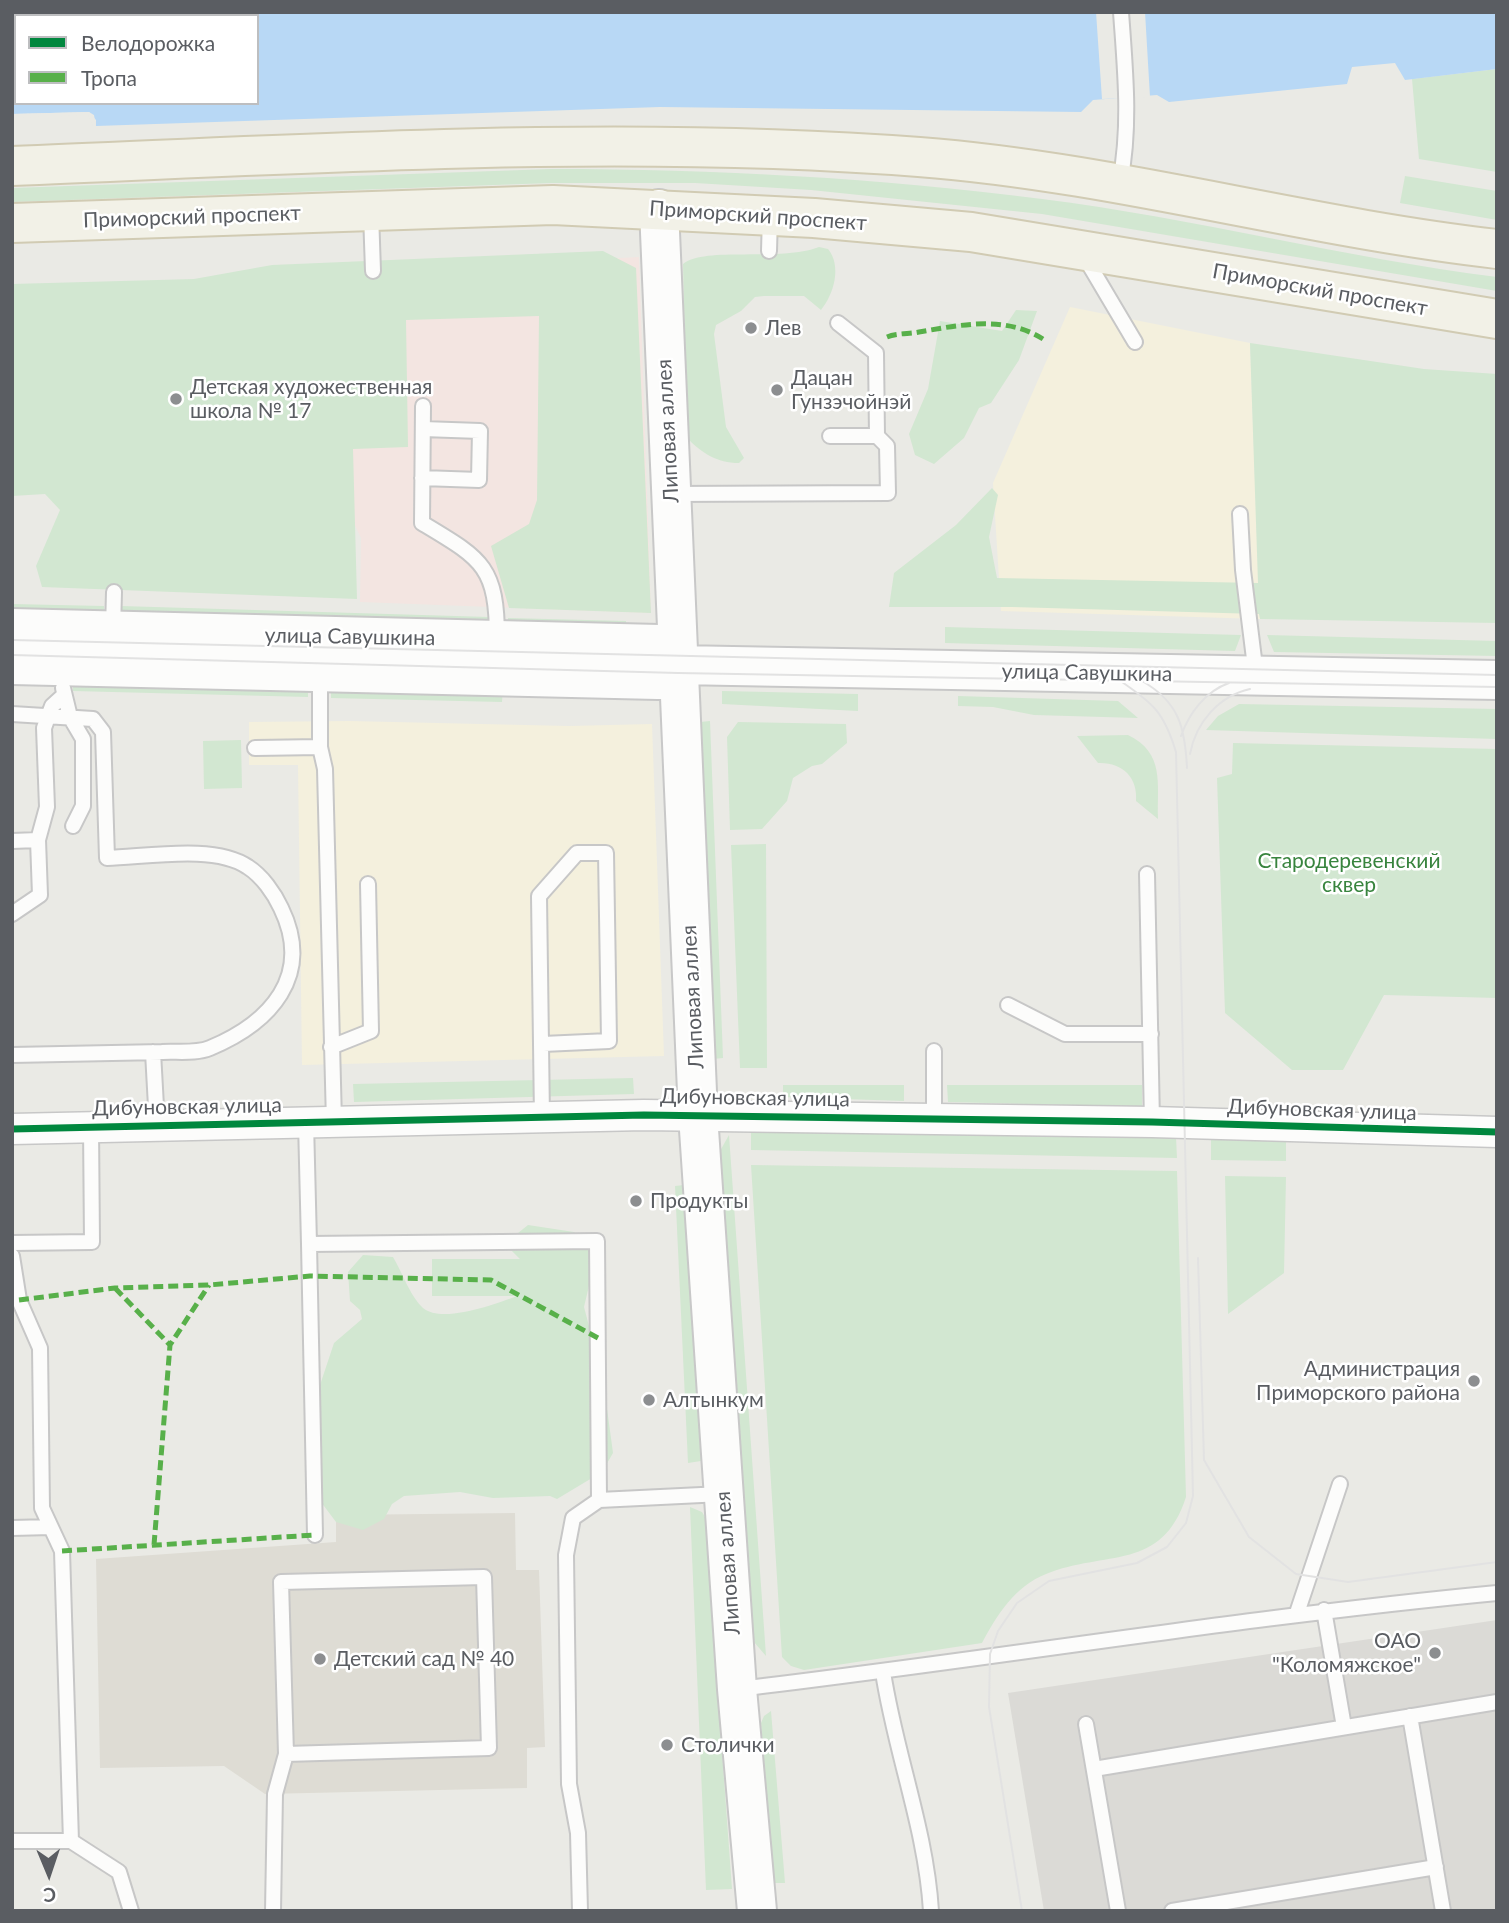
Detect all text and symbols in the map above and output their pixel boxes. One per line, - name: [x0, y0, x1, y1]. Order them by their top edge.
- legend: [14, 14, 259, 105]
- text: Велодорожка: [81, 30, 215, 55]
- text: Тропа: [81, 65, 137, 90]
- street label: Приморский проспект: [648, 196, 868, 236]
- street label: Приморский проспект: [83, 201, 301, 233]
- street label: Приморский проспект: [1210, 259, 1430, 321]
- place label: Лев: [765, 315, 801, 341]
- marker: Лев: [743, 320, 759, 336]
- street label: Липовая аллея: [652, 358, 684, 504]
- place label: Дацан Гунзэчойнэй: [791, 365, 911, 415]
- place label: Детская художественная школа № 17: [190, 374, 432, 424]
- marker: Дацан Гунзэчойнэй: [769, 382, 785, 398]
- marker: Детская художественная школа № 17: [168, 391, 184, 407]
- street label: улица Савушкина: [264, 623, 436, 651]
- street label: улица Савушкина: [1001, 659, 1173, 687]
- park label: Стародеревенский сквер: [1258, 848, 1440, 898]
- street label: Липовая аллея: [677, 924, 709, 1070]
- street label: Дибуновская улица: [660, 1084, 850, 1112]
- street label: Дибуновская улица: [92, 1093, 282, 1121]
- street label: Дибуновская улица: [1227, 1094, 1417, 1126]
- place label: Продукты: [650, 1188, 749, 1214]
- marker: Продукты: [628, 1193, 644, 1209]
- place label: Администрация Приморского района: [1256, 1356, 1460, 1406]
- marker: Администрация Приморского района: [1466, 1373, 1482, 1389]
- place label: Алтынкум: [663, 1387, 764, 1413]
- marker: Алтынкум: [641, 1392, 657, 1408]
- street label: Липовая аллея: [710, 1490, 746, 1636]
- place label: ОАО "Коломяжское": [1272, 1628, 1421, 1678]
- marker: ОАО "Коломяжское": [1427, 1645, 1443, 1661]
- place label: Детский сад № 40: [334, 1646, 514, 1672]
- marker: Детский сад № 40: [312, 1651, 328, 1667]
- place label: Столички: [681, 1732, 775, 1758]
- marker: Столички: [659, 1737, 675, 1753]
- north arrow: [14, 1839, 84, 1909]
- text: С: [43, 1884, 56, 1907]

